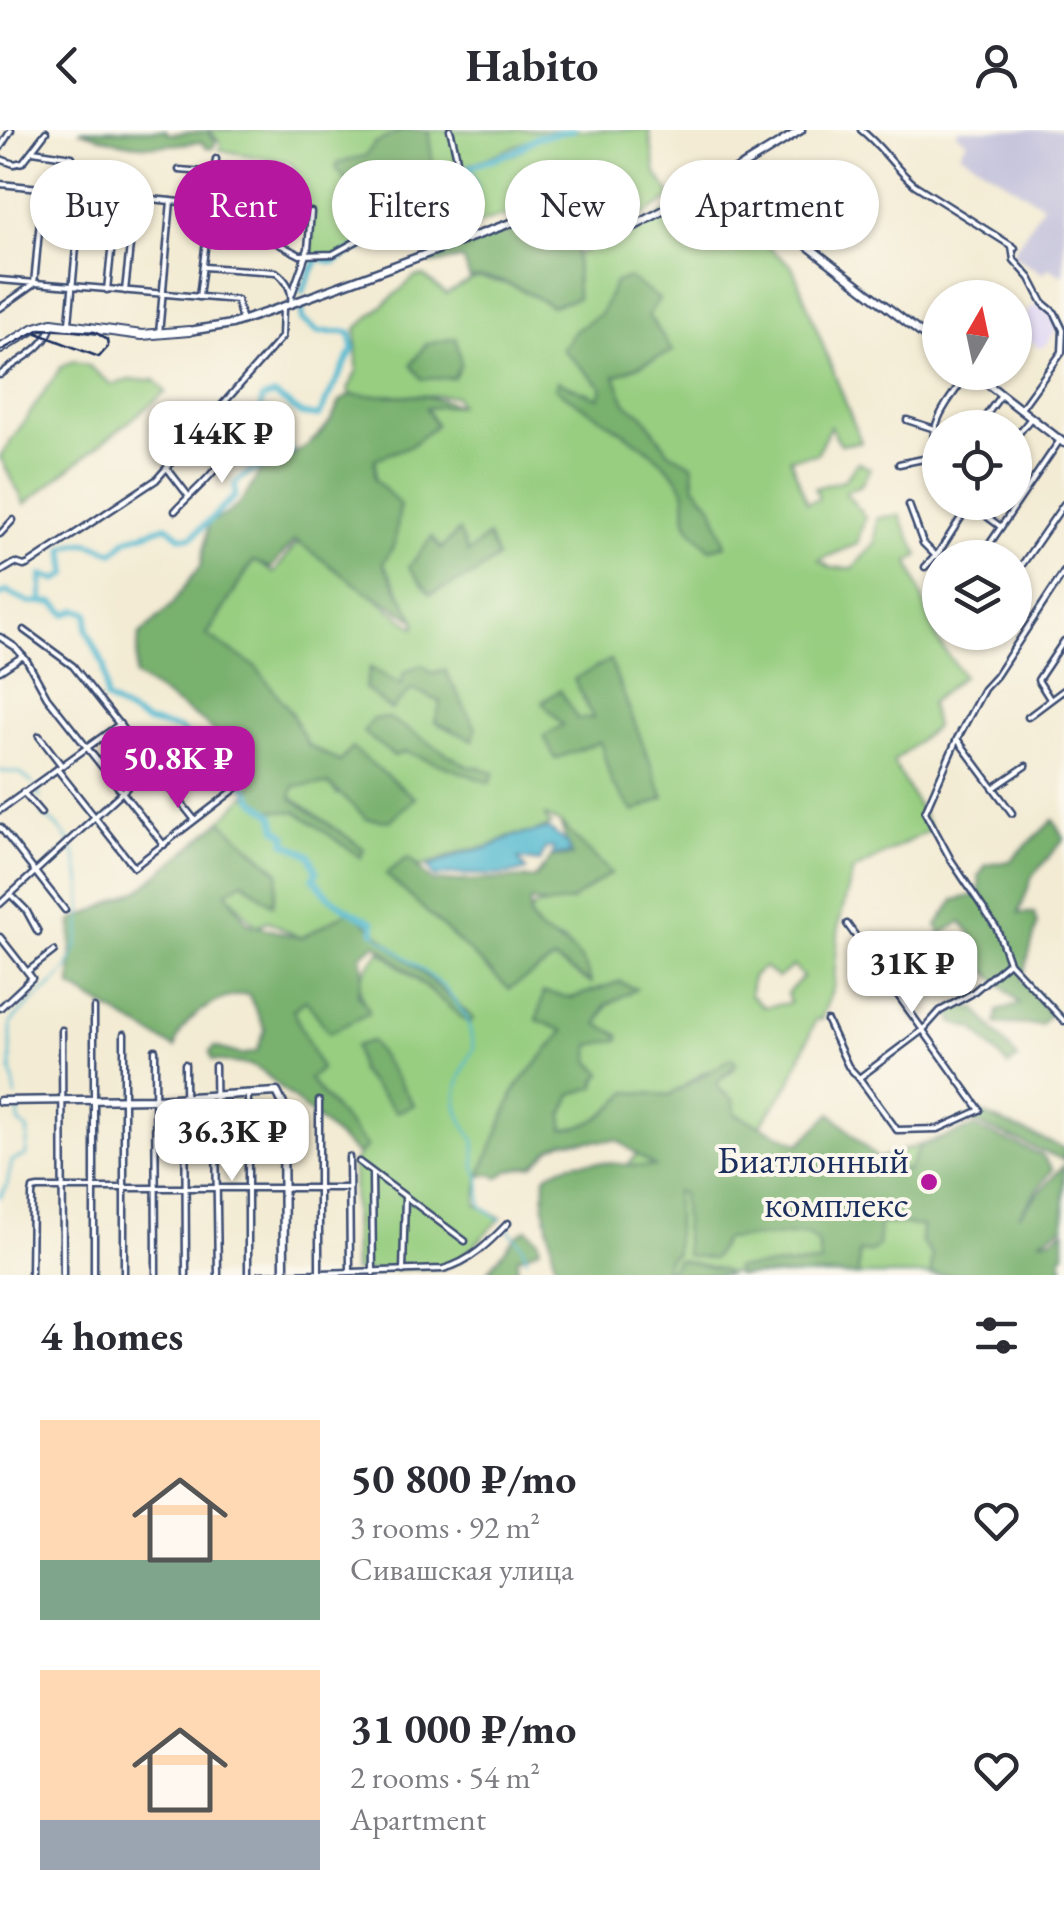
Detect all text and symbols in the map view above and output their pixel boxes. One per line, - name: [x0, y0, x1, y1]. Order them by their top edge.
- text: Habito: [466, 36, 598, 94]
- icon: back: [40, 38, 95, 93]
- icon: person: [969, 38, 1024, 93]
- chip: Buy: [30, 160, 154, 250]
- chip: Rent: [174, 160, 312, 250]
- chip: Filters: [332, 160, 485, 250]
- chip: New: [505, 160, 640, 250]
- chip: Apartment: [660, 160, 879, 250]
- north arrow: [922, 280, 1032, 390]
- map controls: [922, 280, 1032, 650]
- pin: 144K ₽: [141, 401, 303, 486]
- button: locate: [922, 410, 1032, 520]
- text: 144K ₽: [171, 412, 273, 454]
- button: layers: [922, 540, 1032, 650]
- pin: 50.8K ₽: [86, 726, 270, 811]
- text: 50.8K ₽: [123, 737, 233, 779]
- pin: 31K ₽: [842, 931, 982, 1016]
- text: 31K ₽: [869, 942, 955, 984]
- pin: 36.3K ₽: [140, 1099, 324, 1184]
- text: 36.3K ₽: [177, 1110, 287, 1152]
- place label: Биатлонный комплекс: [717, 1135, 909, 1228]
- marker: Биатлонный комплекс: [918, 1171, 940, 1193]
- text: 4 homes: [40, 1308, 183, 1363]
- icon: filters: [969, 1308, 1024, 1363]
- text: 50 800 ₽/mo: [350, 1451, 576, 1506]
- icon: home: [120, 1460, 240, 1580]
- icon: heart: [969, 1493, 1024, 1548]
- text: 3 rooms · 92 m²: [350, 1506, 540, 1548]
- text: Сивашская улица: [350, 1548, 574, 1590]
- text: 31 000 ₽/mo: [350, 1701, 576, 1756]
- icon: home: [120, 1710, 240, 1830]
- icon: heart: [969, 1743, 1024, 1798]
- text: 2 rooms · 54 m²: [350, 1756, 540, 1798]
- text: Apartment: [350, 1798, 486, 1840]

